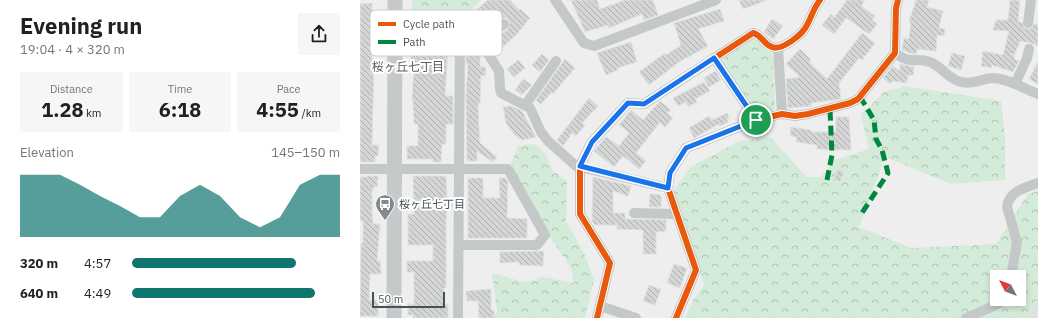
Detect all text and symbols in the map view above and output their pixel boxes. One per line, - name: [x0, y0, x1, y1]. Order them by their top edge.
- legend: [370, 10, 502, 56]
- text: Evening run: [20, 11, 142, 40]
- button: share: [298, 13, 340, 55]
- text: Cycle path: [403, 17, 455, 31]
- text: Path: [403, 35, 426, 49]
- text: 19:04 · 4 × 320 m: [20, 41, 125, 58]
- district label: 桜ヶ丘七丁目: [372, 59, 444, 74]
- text: Distance: [50, 82, 93, 96]
- text: Time: [168, 82, 192, 96]
- text: Pace: [277, 82, 301, 96]
- text: 1.28: [41, 96, 83, 123]
- text: 6:18: [159, 96, 201, 123]
- text: 4:55: [256, 96, 299, 123]
- pin: [739, 103, 773, 137]
- text: km: [83, 106, 101, 120]
- text: /km: [299, 106, 321, 120]
- icon: arrive: [745, 109, 767, 131]
- text: Elevation: [20, 144, 74, 161]
- text: 145–150 m: [271, 144, 340, 161]
- bus stop icon: 桜ヶ丘七丁目: [374, 193, 396, 221]
- place label: 桜ヶ丘七丁目: [399, 197, 465, 211]
- text: 320 m: [20, 255, 58, 272]
- text: 4:57: [84, 255, 111, 272]
- north arrow: [990, 270, 1026, 306]
- map controls: [990, 270, 1026, 306]
- text: 640 m: [20, 285, 58, 302]
- text: 4:49: [84, 285, 111, 302]
- scale bar: [372, 290, 445, 309]
- text: 50 m: [378, 292, 403, 306]

